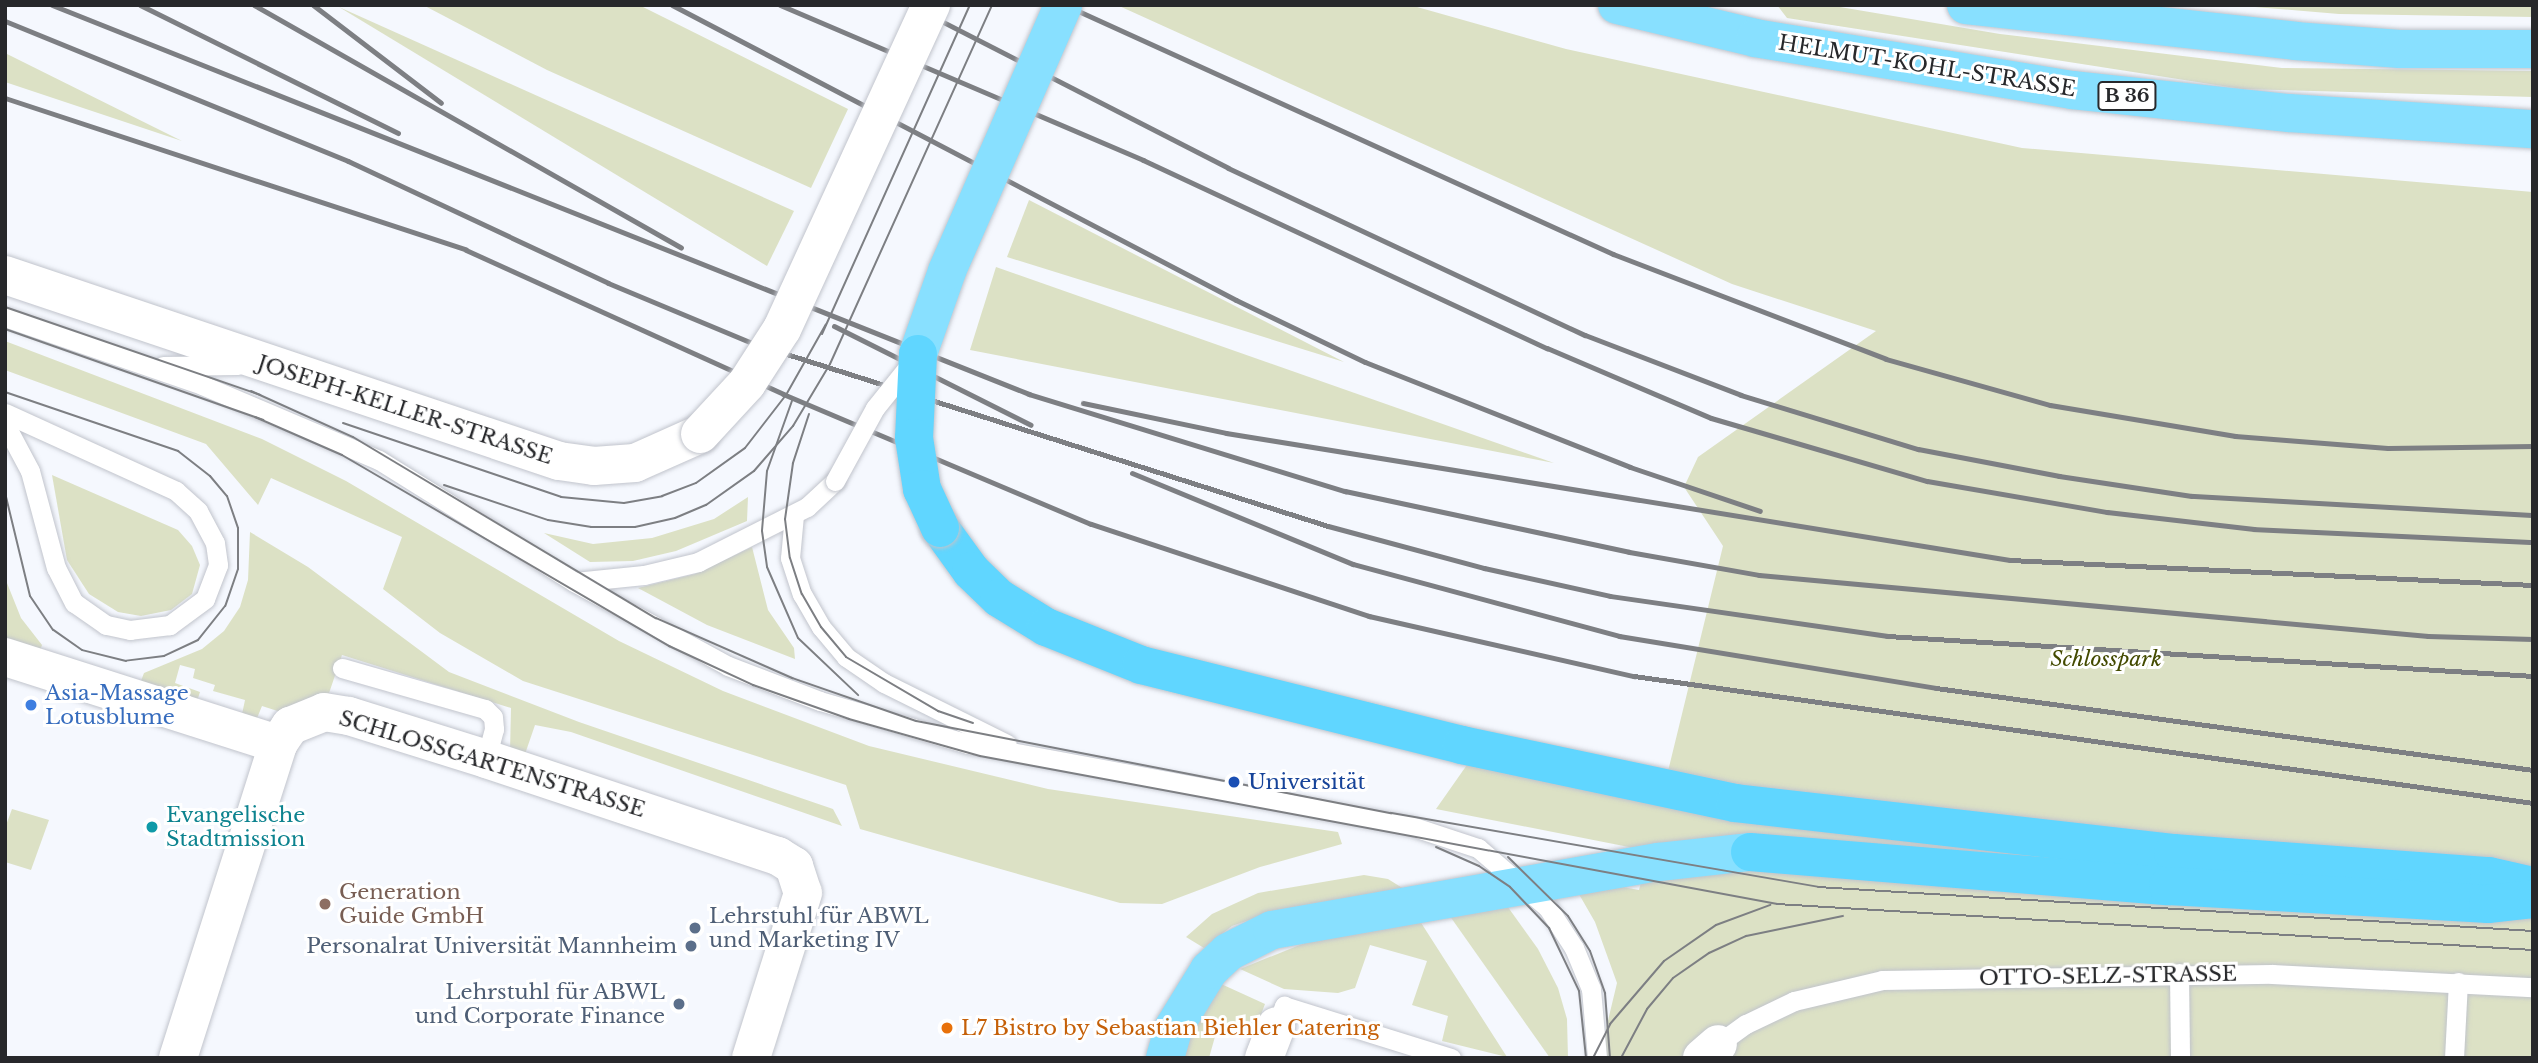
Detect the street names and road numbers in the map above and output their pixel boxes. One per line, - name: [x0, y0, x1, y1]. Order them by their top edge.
- street label: HELMUT-KOHL-STRASSE: [1777, 30, 2077, 102]
- road number: B 36: [2097, 80, 2157, 111]
- street label: JOSEPH-KELLER-STRASSE: [254, 350, 556, 470]
- street label: SCHLOSSGARTENSTRASSE: [336, 705, 648, 823]
- street label: OTTO-SELZ-STRASSE: [1979, 961, 2237, 991]

